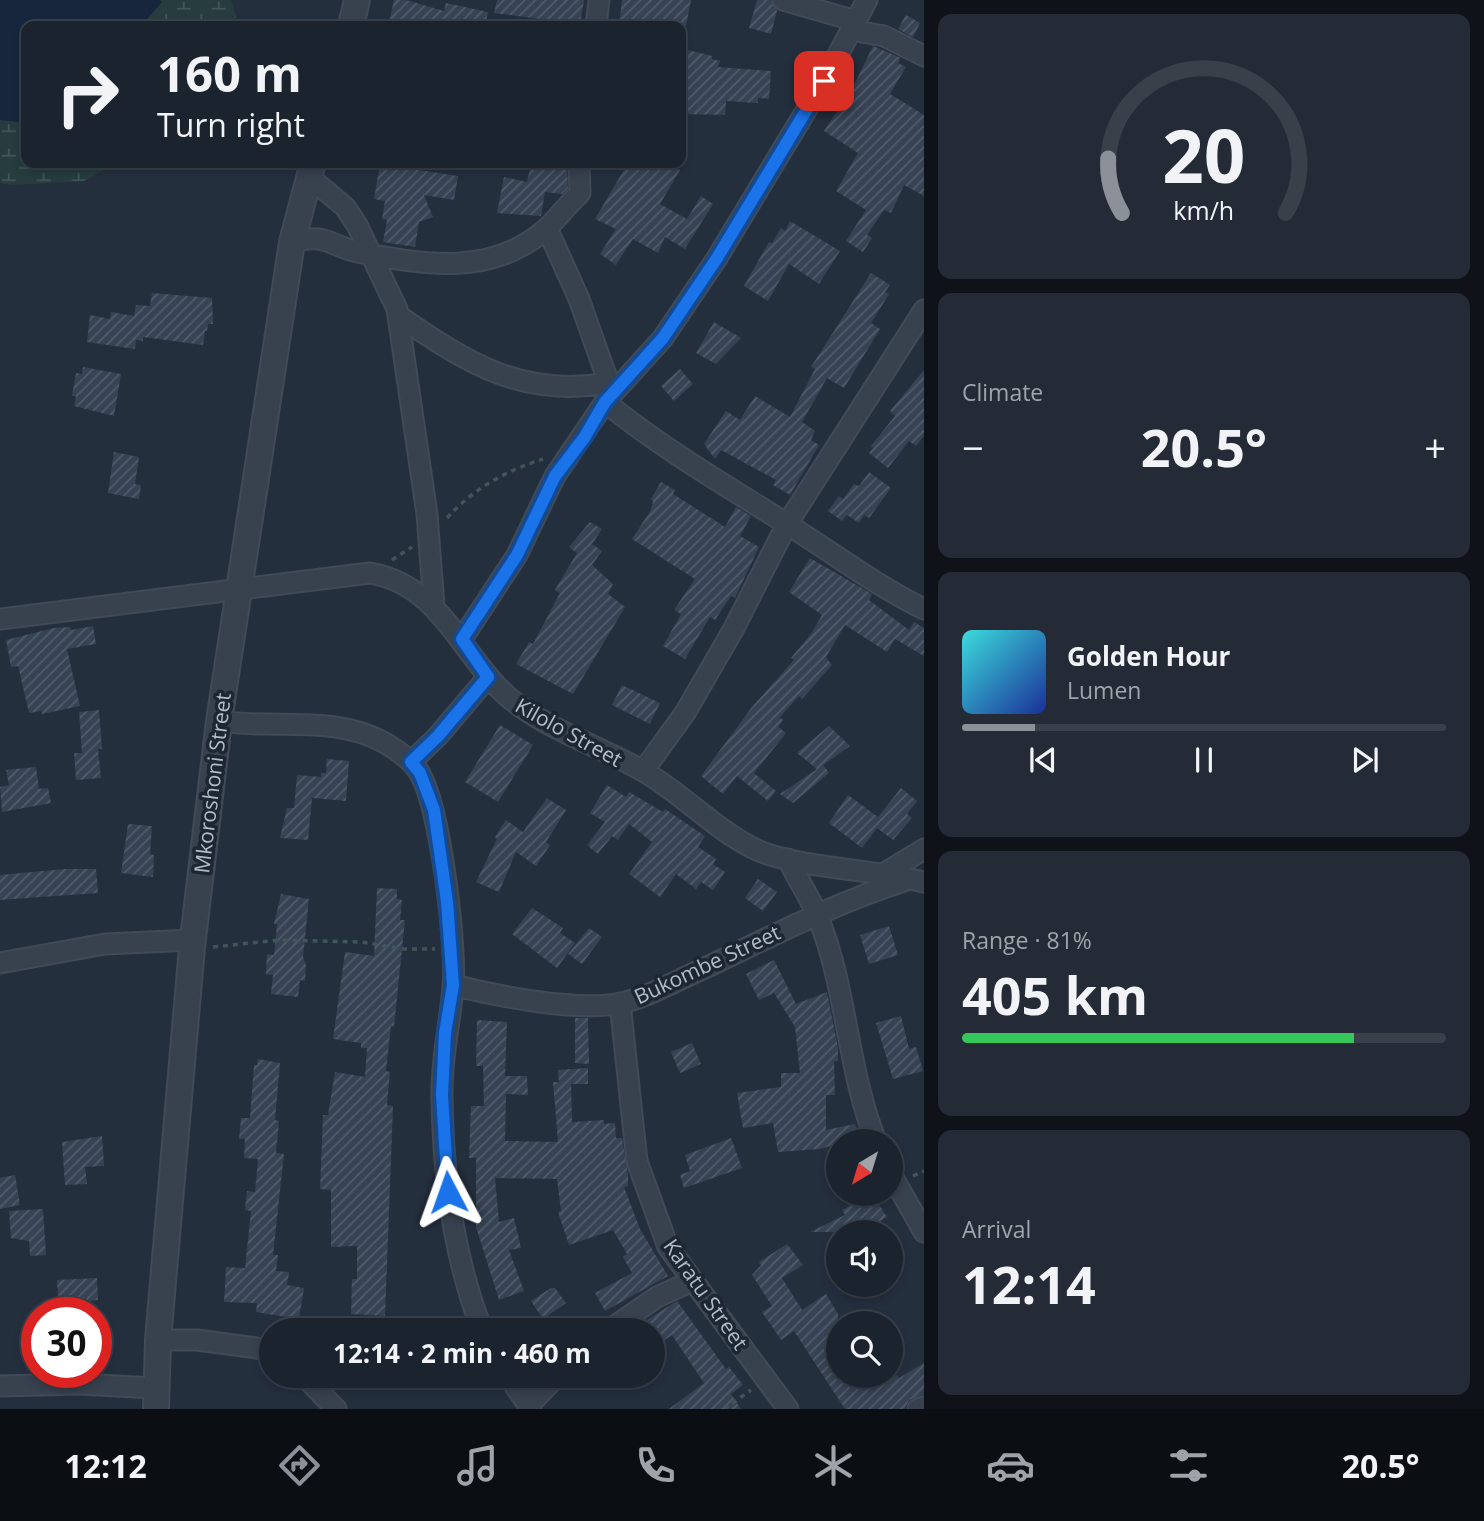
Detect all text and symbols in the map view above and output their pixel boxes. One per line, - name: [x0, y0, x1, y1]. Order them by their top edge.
- text: 160 m: [157, 40, 302, 106]
- icon: right: [42, 49, 133, 140]
- pin: [794, 51, 854, 111]
- icon: arrive: [805, 62, 843, 100]
- text: Turn right: [157, 103, 305, 146]
- text: 20: [1162, 105, 1246, 204]
- text: km/h: [1174, 192, 1234, 226]
- text: Climate: [962, 376, 1043, 408]
- text: 20.5°: [1141, 411, 1267, 482]
- text: −: [962, 421, 984, 473]
- text: +: [1424, 421, 1446, 473]
- text: Golden Hour: [1067, 638, 1230, 674]
- text: Lumen: [1067, 674, 1141, 706]
- street label: Mkoroshoni Street: [187, 691, 237, 875]
- street label: Kilolo Street: [511, 691, 627, 773]
- icon: previous: [1024, 741, 1062, 779]
- icon: pause: [1185, 741, 1223, 779]
- icon: next: [1346, 741, 1384, 779]
- street label: Bukombe Street: [629, 918, 785, 1010]
- text: Range · 81%: [962, 924, 1092, 956]
- text: 405 km: [962, 959, 1148, 1030]
- north arrow: [826, 1129, 903, 1206]
- map controls: [826, 1129, 903, 1388]
- position arrow: [411, 1155, 485, 1229]
- text: Arrival: [962, 1213, 1031, 1245]
- button: sound: [826, 1220, 903, 1297]
- street label: Karatu Street: [657, 1233, 755, 1355]
- text: 12:14: [962, 1248, 1096, 1319]
- speed limit sign: 30: [21, 1297, 112, 1388]
- button: search: [826, 1311, 903, 1388]
- text: 12:14 · 2 min · 460 m: [333, 1335, 591, 1371]
- icon: directions: [275, 1441, 324, 1490]
- icon: music: [453, 1441, 502, 1490]
- icon: phone: [631, 1441, 680, 1490]
- icon: climate: [809, 1441, 858, 1490]
- icon: car: [986, 1441, 1035, 1490]
- icon: filters: [1164, 1441, 1213, 1490]
- text: 12:12: [64, 1444, 147, 1487]
- text: 20.5°: [1342, 1444, 1420, 1487]

